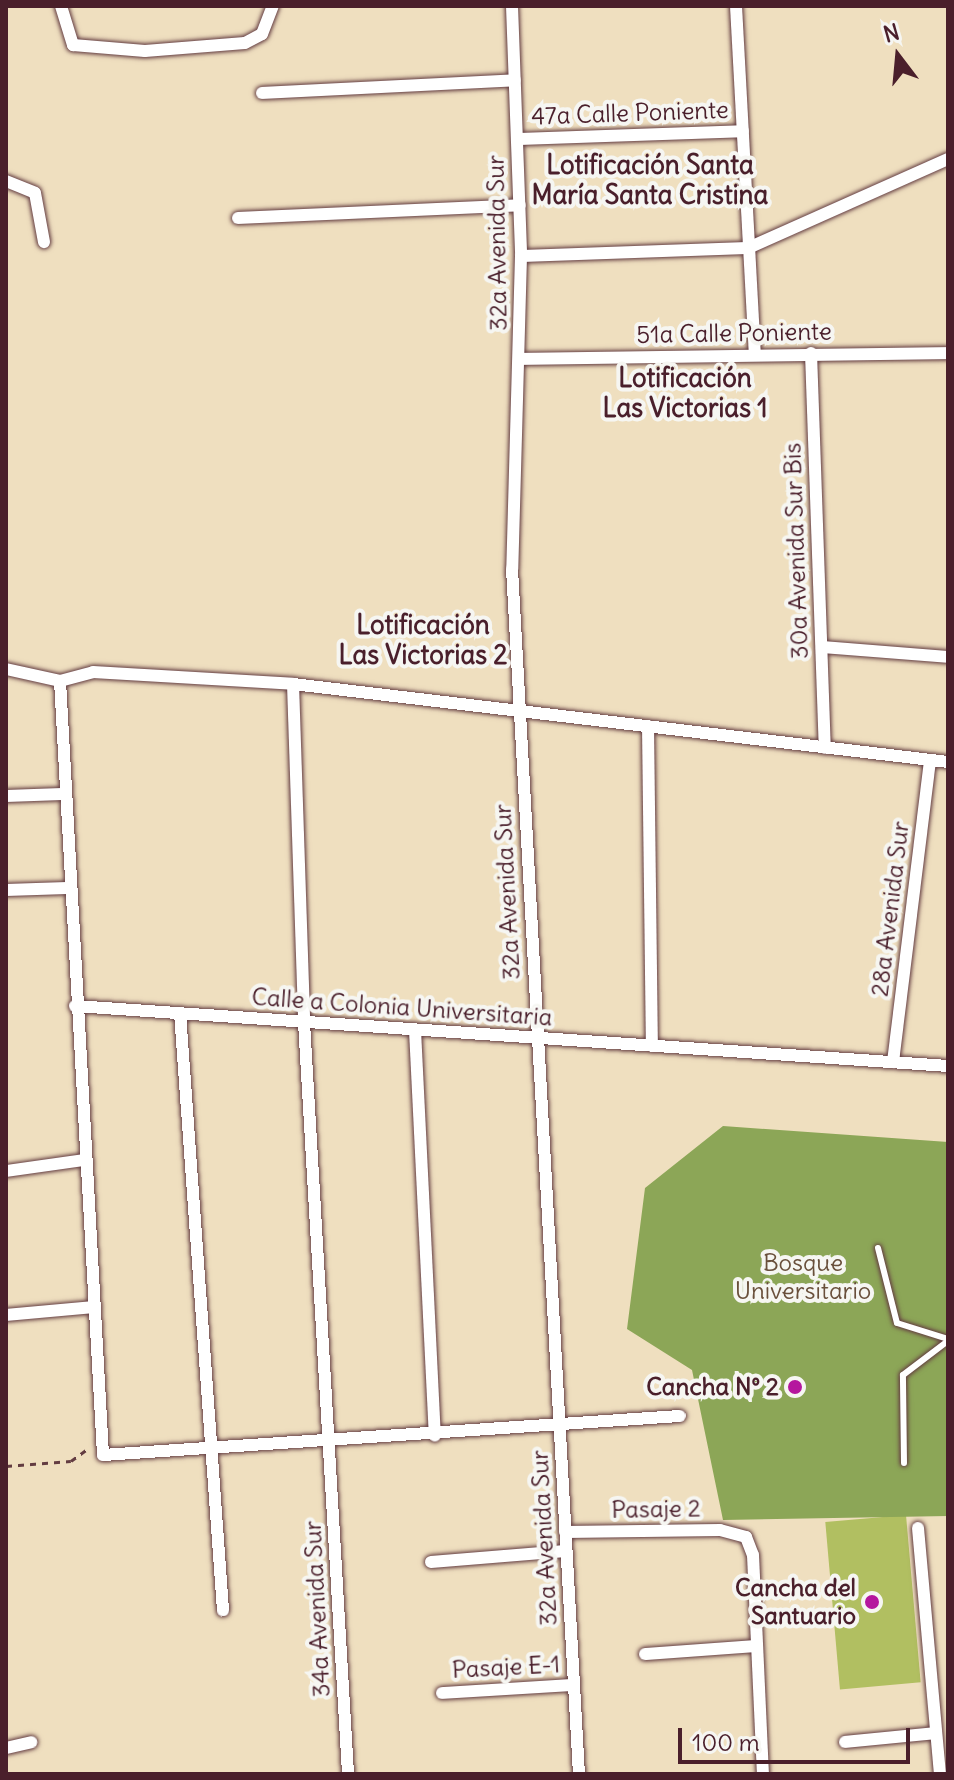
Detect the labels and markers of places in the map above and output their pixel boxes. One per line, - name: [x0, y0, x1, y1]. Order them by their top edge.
- place label: Cancha Nº 2: [646, 1373, 779, 1401]
- marker: Cancha Nº 2: [786, 1378, 804, 1396]
- place label: Cancha del Santuario: [735, 1574, 856, 1630]
- marker: Cancha del Santuario: [863, 1593, 881, 1611]

